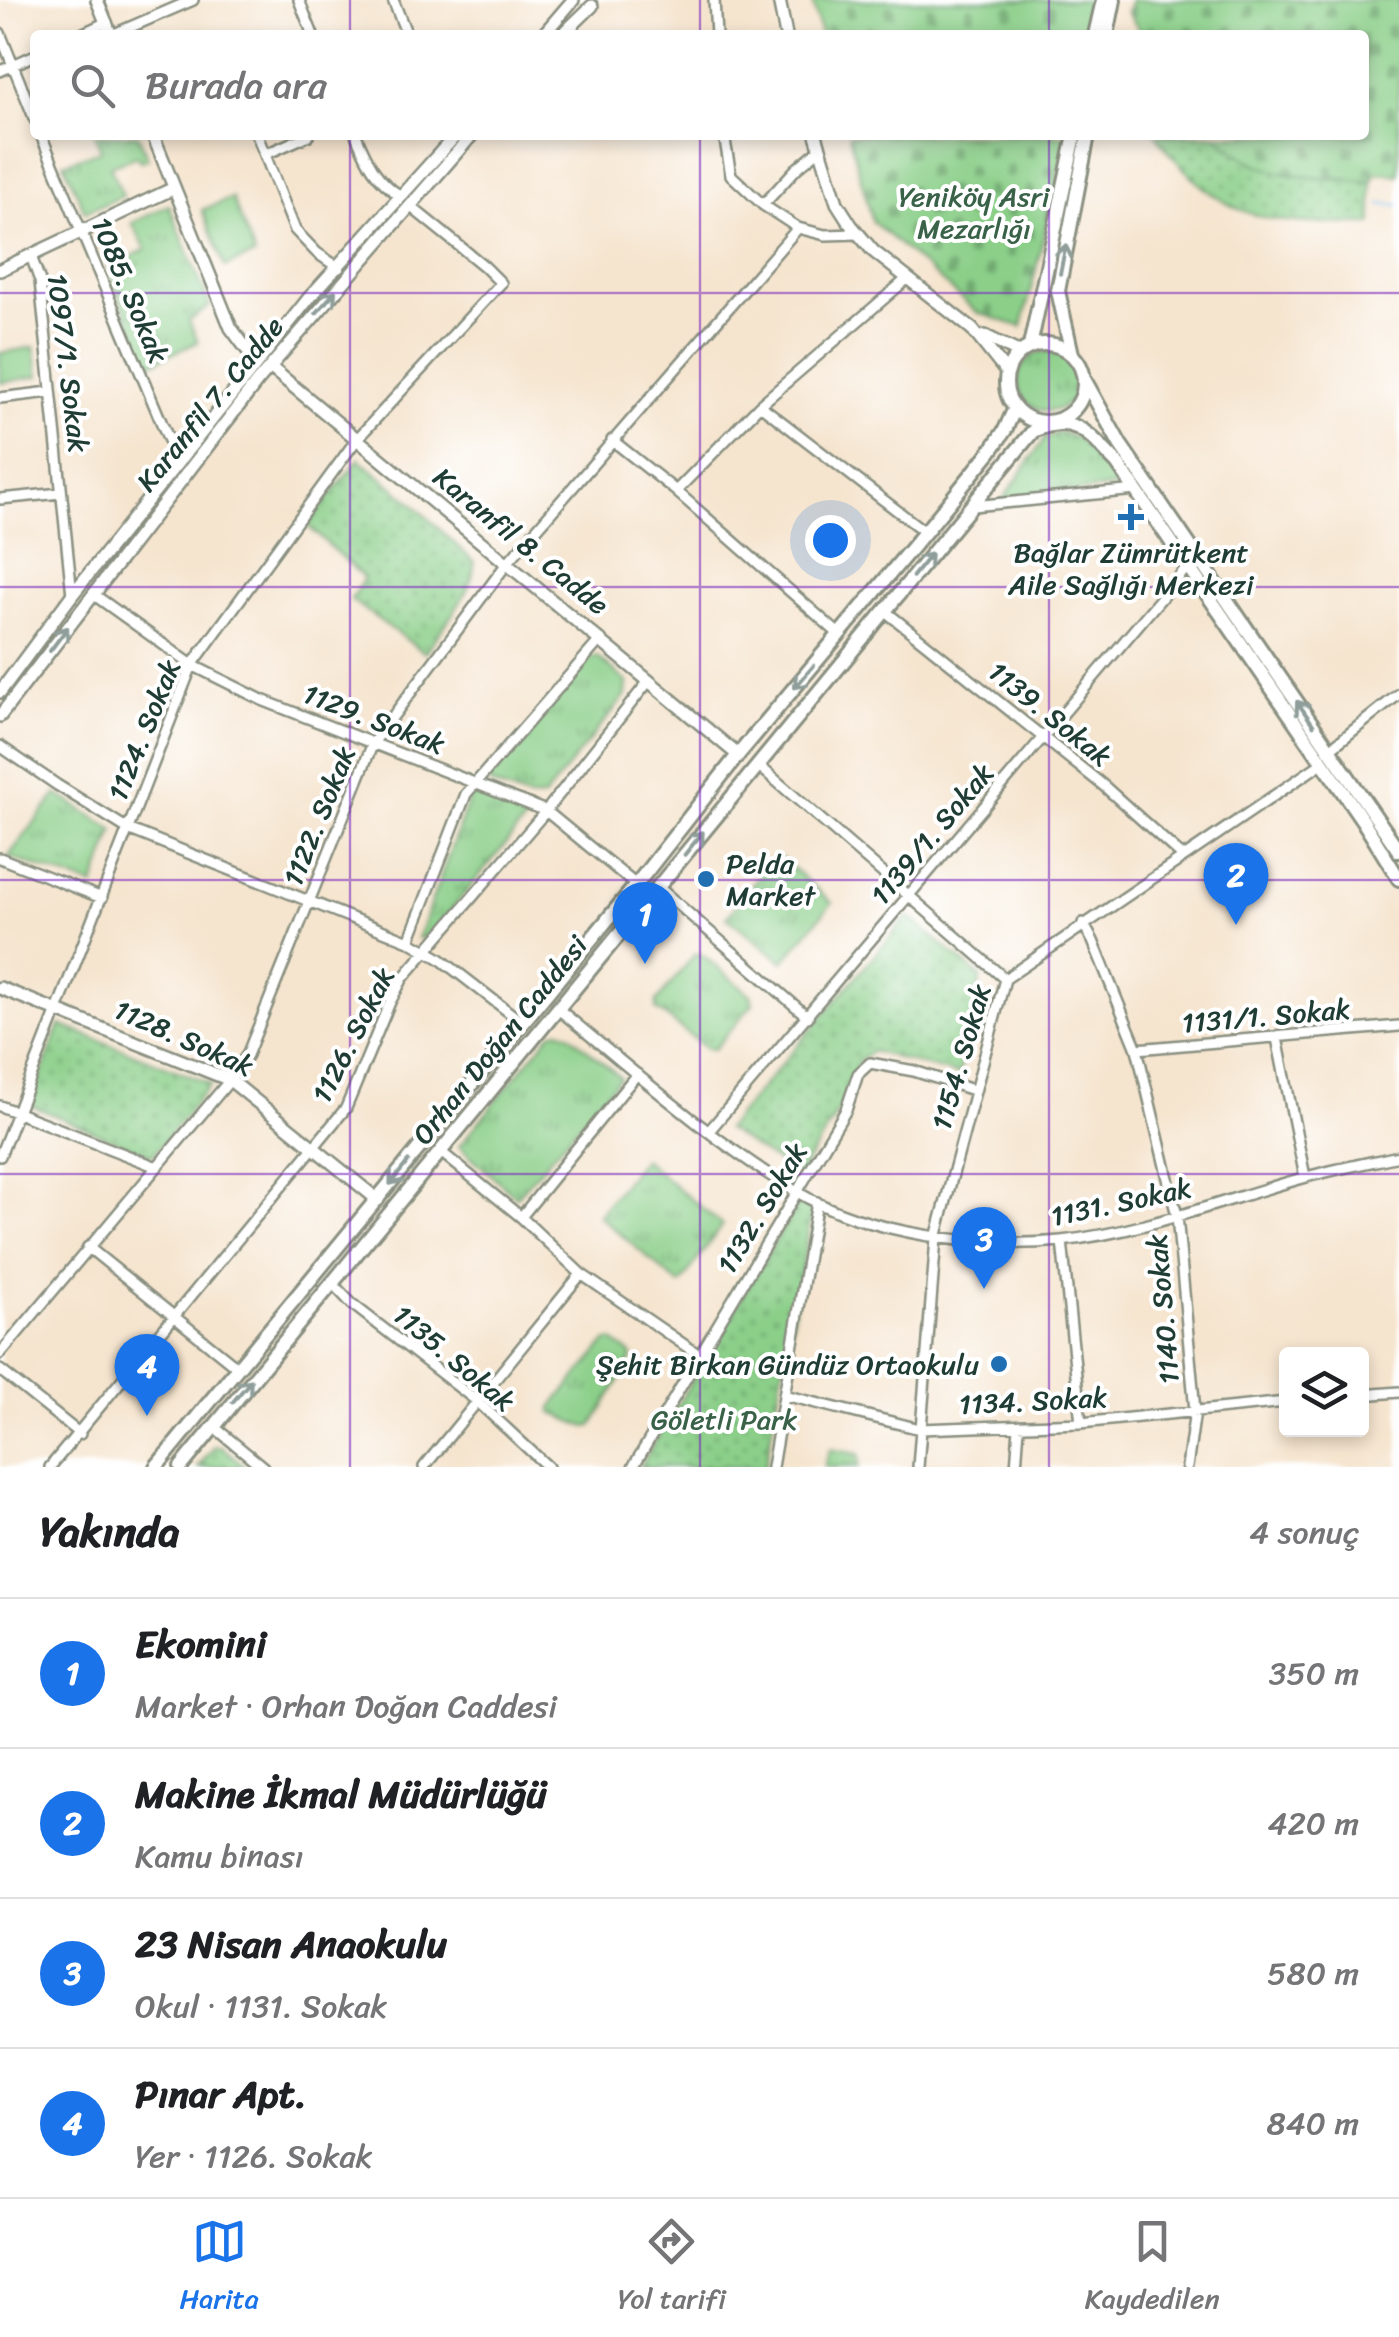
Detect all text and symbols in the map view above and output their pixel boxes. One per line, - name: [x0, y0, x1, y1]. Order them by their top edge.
- search box: [30, 30, 1369, 140]
- text: Burada ara: [145, 52, 327, 119]
- icon: search: [65, 58, 120, 113]
- park label: Yeniköy Asri Mezarlığı: [899, 172, 1051, 253]
- street label: 1085. Sokak: [77, 209, 183, 371]
- one-way arrow: [1055, 244, 1074, 276]
- street label: 1097/1. Sokak: [33, 271, 103, 456]
- one-way arrow: [314, 290, 337, 315]
- street label: Karanfil 7. Cadde: [123, 305, 297, 503]
- street label: Karanfil 8. Cadde: [422, 454, 620, 628]
- marker: Bağlar Zümrütkent Aile Sağlığı Merkezi: [1118, 504, 1144, 530]
- your location: [805, 515, 856, 566]
- place label: Bağlar Zümrütkent Aile Sağlığı Merkezi: [1007, 528, 1255, 609]
- one-way arrow: [911, 552, 932, 579]
- one-way arrow: [49, 626, 70, 653]
- street label: 1139. Sokak: [977, 648, 1123, 780]
- street label: 1124. Sokak: [93, 652, 195, 808]
- one-way arrow: [794, 664, 816, 690]
- street label: 1129. Sokak: [296, 669, 452, 769]
- one-way arrow: [1295, 699, 1316, 727]
- street label: 1122. Sokak: [269, 738, 369, 894]
- street label: 1139/1. Sokak: [857, 752, 1007, 916]
- one-way arrow: [683, 831, 705, 857]
- place label: Pelda Market: [726, 839, 817, 920]
- pin: 2: [1204, 842, 1268, 925]
- marker: Pelda Market: [695, 868, 717, 890]
- pin: 1: [612, 882, 678, 964]
- street label: Orhan Doğan Caddesi: [400, 923, 601, 1156]
- street label: 1126. Sokak: [298, 958, 408, 1112]
- street label: 1154. Sokak: [917, 978, 1005, 1136]
- street label: 1131/1. Sokak: [1180, 984, 1352, 1048]
- street label: 1128. Sokak: [106, 985, 262, 1091]
- street label: 1132. Sokak: [703, 1132, 821, 1284]
- one-way arrow: [389, 1159, 411, 1185]
- street label: 1131. Sokak: [1046, 1163, 1196, 1241]
- pin: 3: [952, 1206, 1016, 1289]
- street label: 1140. Sokak: [1132, 1232, 1194, 1386]
- street label: 1135. Sokak: [382, 1292, 526, 1424]
- pin: 4: [114, 1334, 180, 1416]
- place label: Şehit Birkan Gündüz Ortaokulu: [596, 1340, 979, 1389]
- map controls: [1279, 1347, 1369, 1437]
- button: layers: [1279, 1347, 1369, 1437]
- marker: Şehit Birkan Gündüz Ortaokulu: [988, 1353, 1010, 1375]
- street label: 1134. Sokak: [958, 1373, 1108, 1429]
- one-way arrow: [231, 1379, 253, 1405]
- park label: Göletli Park: [651, 1395, 797, 1444]
- text: Yakında: [40, 1495, 180, 1569]
- text: 4 sonuç: [1249, 1504, 1359, 1561]
- text: Ekomini: [135, 1611, 266, 1678]
- text: 1: [66, 1645, 79, 1702]
- text: 350 m: [1269, 1645, 1359, 1702]
- text: Market · Orhan Doğan Caddesi: [135, 1678, 557, 1735]
- text: Makine İkmal Müdürlüğü: [135, 1761, 547, 1828]
- text: 2: [63, 1795, 82, 1852]
- text: 420 m: [1267, 1795, 1359, 1852]
- text: Kamu binası: [135, 1828, 303, 1885]
- text: 23 Nisan Anaokulu: [135, 1911, 447, 1978]
- text: 3: [64, 1945, 81, 2002]
- text: 580 m: [1267, 1945, 1359, 2002]
- text: Okul · 1131. Sokak: [135, 1978, 387, 2035]
- text: Pınar Apt.: [135, 2061, 307, 2128]
- text: 4: [62, 2095, 83, 2152]
- text: 840 m: [1267, 2095, 1359, 2152]
- text: Yer · 1126. Sokak: [135, 2128, 373, 2185]
- tab: Harita: [179, 2214, 259, 2323]
- tab: Yol tarifi: [618, 2214, 726, 2323]
- tab: Kaydedilen: [1085, 2214, 1220, 2323]

